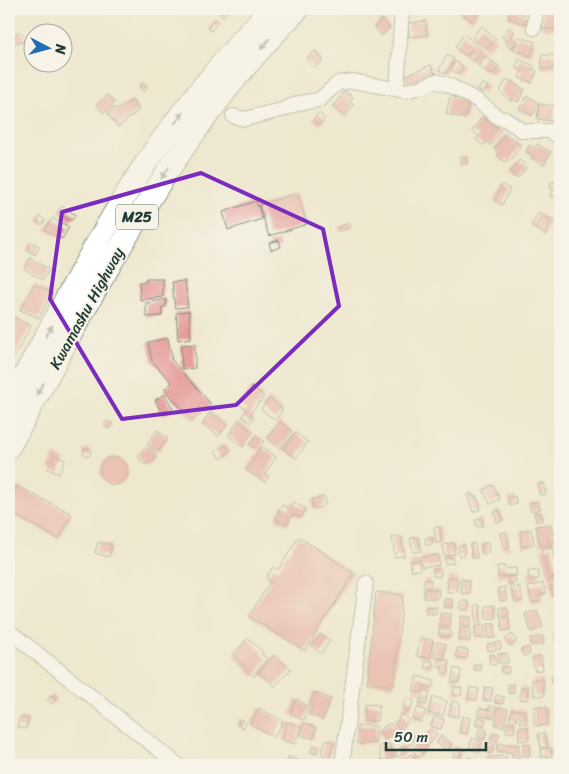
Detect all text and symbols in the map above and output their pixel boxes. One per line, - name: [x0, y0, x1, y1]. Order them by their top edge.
- north arrow: [22, 22, 72, 72]
- one-way arrow: [259, 38, 270, 51]
- text: N: [47, 42, 73, 56]
- one-way arrow: [173, 112, 184, 125]
- one-way arrow: [160, 166, 170, 179]
- road number: M25: [116, 204, 158, 230]
- street label: Kwamashu Highway: [41, 241, 133, 375]
- one-way arrow: [45, 325, 54, 338]
- one-way arrow: [36, 383, 45, 396]
- scale bar: [386, 719, 486, 751]
- text: 50 m: [394, 724, 429, 750]

